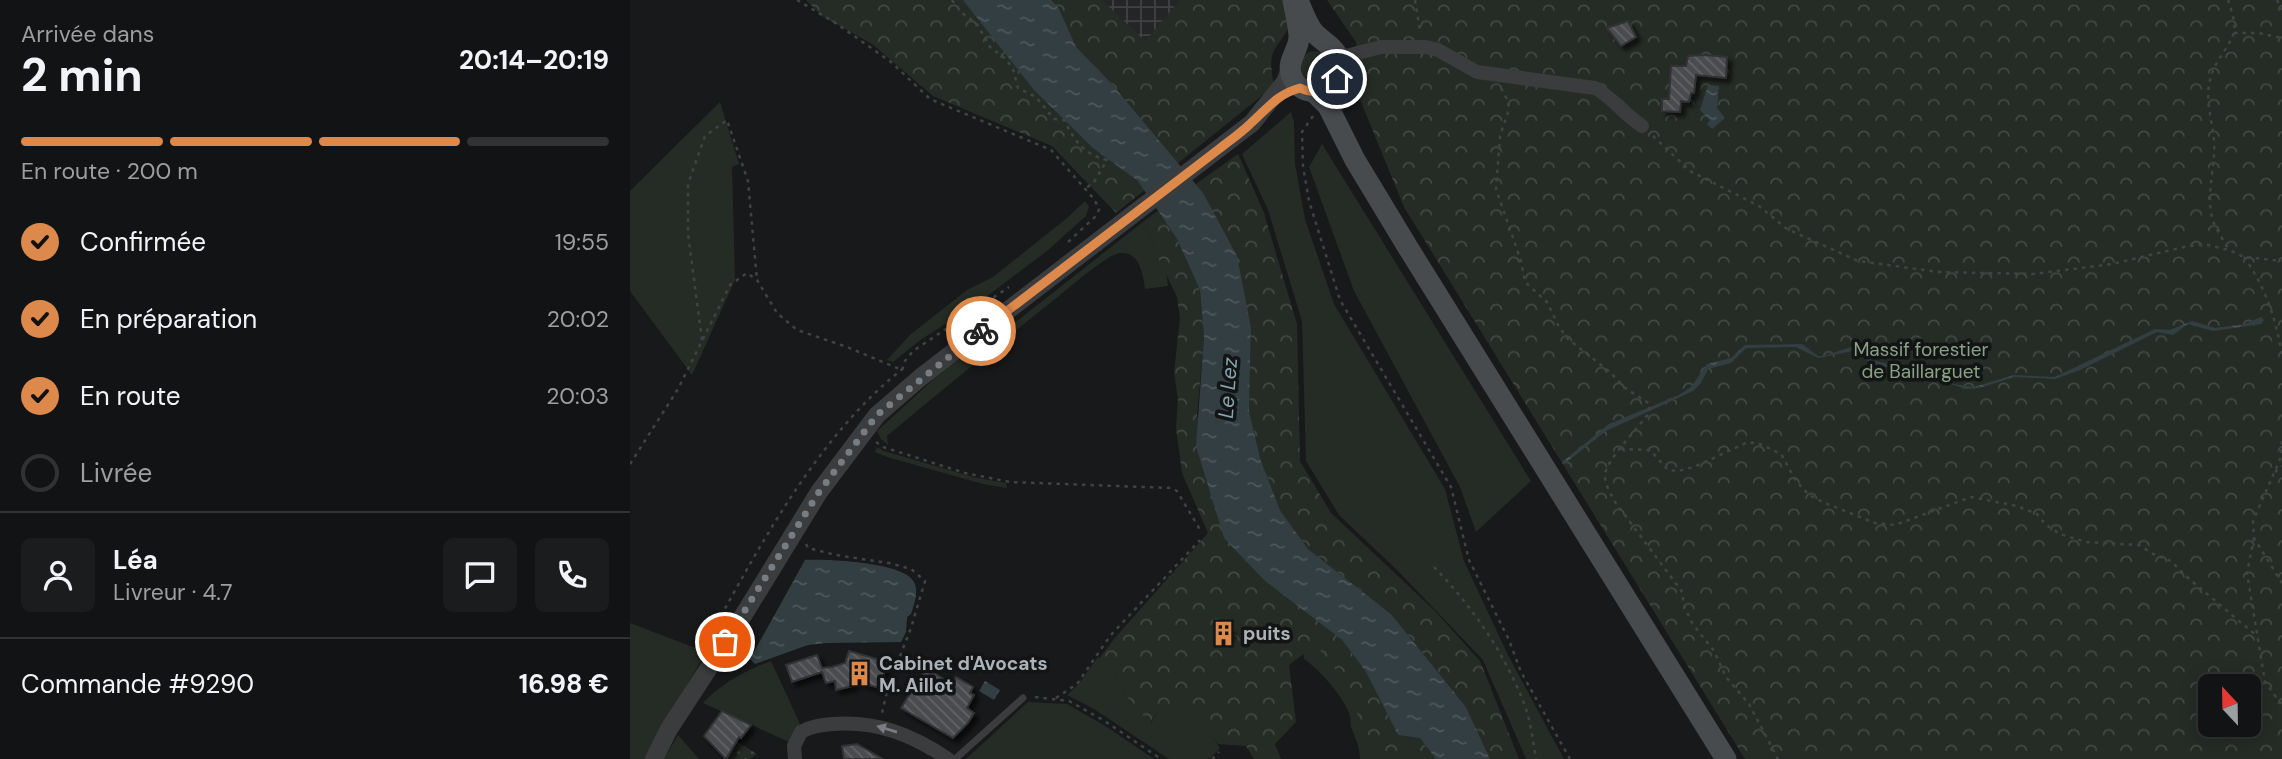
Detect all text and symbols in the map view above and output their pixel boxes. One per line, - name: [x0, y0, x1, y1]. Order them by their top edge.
- text: Arrivée dans: [21, 19, 154, 49]
- text: 20:14–20:19: [459, 43, 609, 77]
- text: 2 min: [21, 45, 143, 105]
- pin: [1307, 49, 1367, 109]
- icon: home: [1318, 60, 1356, 98]
- text: En route · 200 m: [21, 156, 198, 186]
- icon: check: [21, 223, 59, 261]
- text: Confirmée: [80, 225, 206, 259]
- text: 19:55: [555, 227, 609, 257]
- courier: [946, 296, 1016, 366]
- icon: check: [21, 300, 59, 338]
- text: En préparation: [80, 302, 257, 336]
- text: 20:02: [547, 304, 609, 334]
- icon: bike: [962, 312, 1000, 350]
- park label: Massif forestier de Baillarguet: [1853, 337, 1989, 384]
- water label: Le Lez: [1212, 356, 1244, 419]
- icon: check: [21, 377, 59, 415]
- text: En route: [80, 379, 181, 413]
- text: 20:03: [546, 381, 609, 411]
- text: Livrée: [80, 456, 152, 490]
- button: person: [21, 538, 95, 612]
- button: chat: [443, 538, 517, 612]
- button: phone: [535, 538, 609, 612]
- text: Léa: [113, 543, 158, 577]
- text: Livreur · 4.7: [113, 577, 233, 607]
- pin: [695, 612, 755, 672]
- building icon: puits: [1209, 619, 1237, 647]
- place label: puits: [1243, 621, 1291, 646]
- icon: bag: [706, 623, 744, 661]
- place label: Cabinet d'Avocats M. Aillot: [879, 651, 1048, 698]
- building icon: Cabinet d'Avocats M. Aillot: [845, 660, 873, 688]
- text: Commande #9290: [21, 667, 254, 701]
- text: 16.98 €: [519, 667, 609, 701]
- north arrow: [2198, 674, 2261, 737]
- map controls: [2198, 674, 2261, 737]
- one-way arrow: [876, 723, 897, 733]

